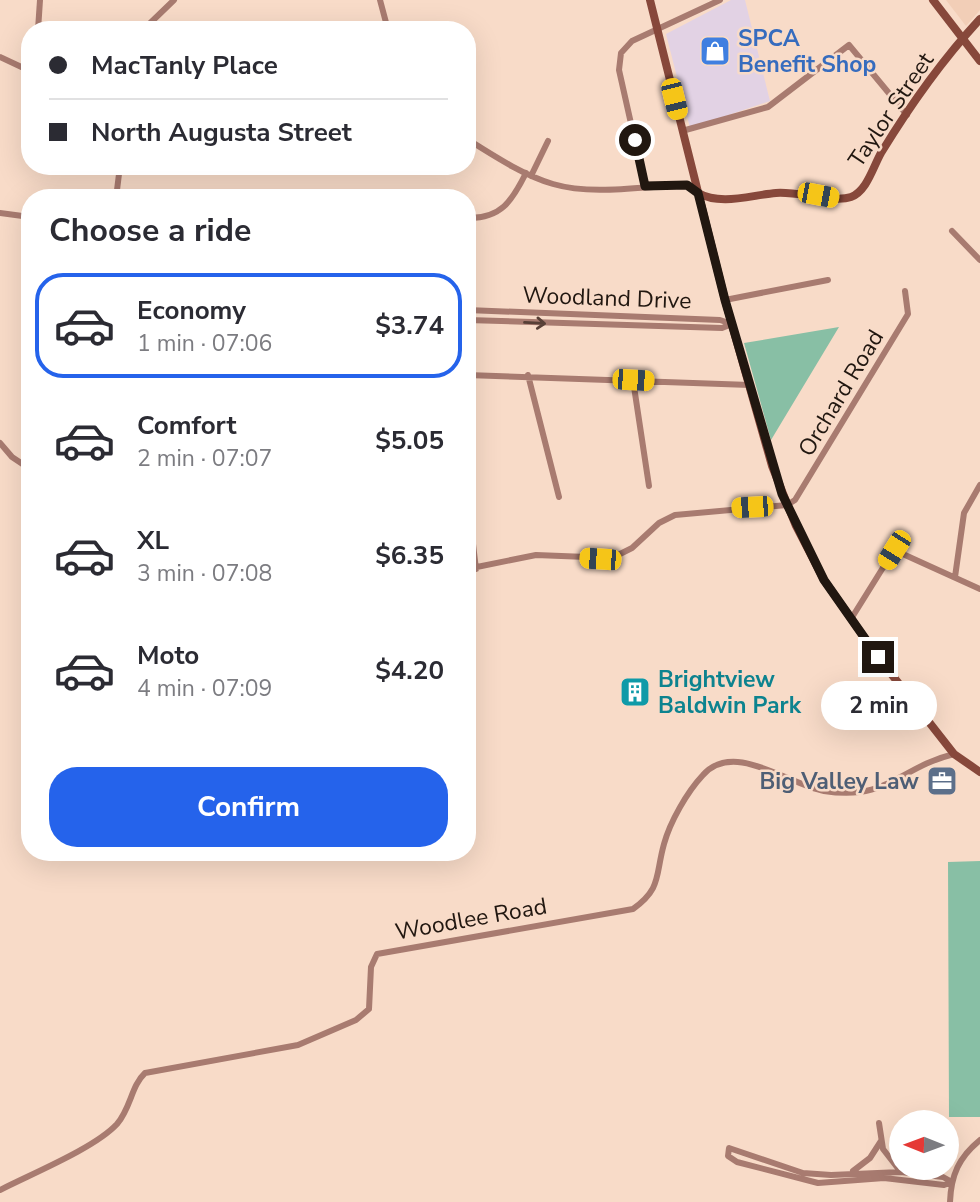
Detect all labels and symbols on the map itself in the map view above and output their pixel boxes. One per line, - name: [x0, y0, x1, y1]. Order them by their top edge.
- place label: SPCA Benefit Shop: [738, 23, 876, 80]
- shop icon: SPCA Benefit Shop: [698, 34, 732, 68]
- street label: Taylor Street: [841, 46, 941, 174]
- car: [659, 76, 690, 122]
- route start: [619, 124, 651, 156]
- car: [796, 181, 841, 209]
- street label: Woodland Drive: [522, 280, 692, 316]
- one-way arrow: [524, 316, 547, 329]
- street label: Orchard Road: [791, 324, 891, 462]
- car: [612, 368, 655, 392]
- car: [731, 495, 774, 519]
- car: [874, 527, 915, 573]
- car: [579, 547, 622, 571]
- route end: [862, 641, 894, 673]
- place label: Brightview Baldwin Park: [658, 664, 802, 721]
- building icon: Brightview Baldwin Park: [618, 675, 652, 709]
- callout: 2 min: [820, 682, 936, 730]
- office icon: Big Valley Law: [925, 764, 959, 798]
- place label: Big Valley Law: [759, 766, 919, 797]
- street label: Woodlee Road: [393, 890, 549, 948]
- north arrow: [889, 1110, 959, 1180]

